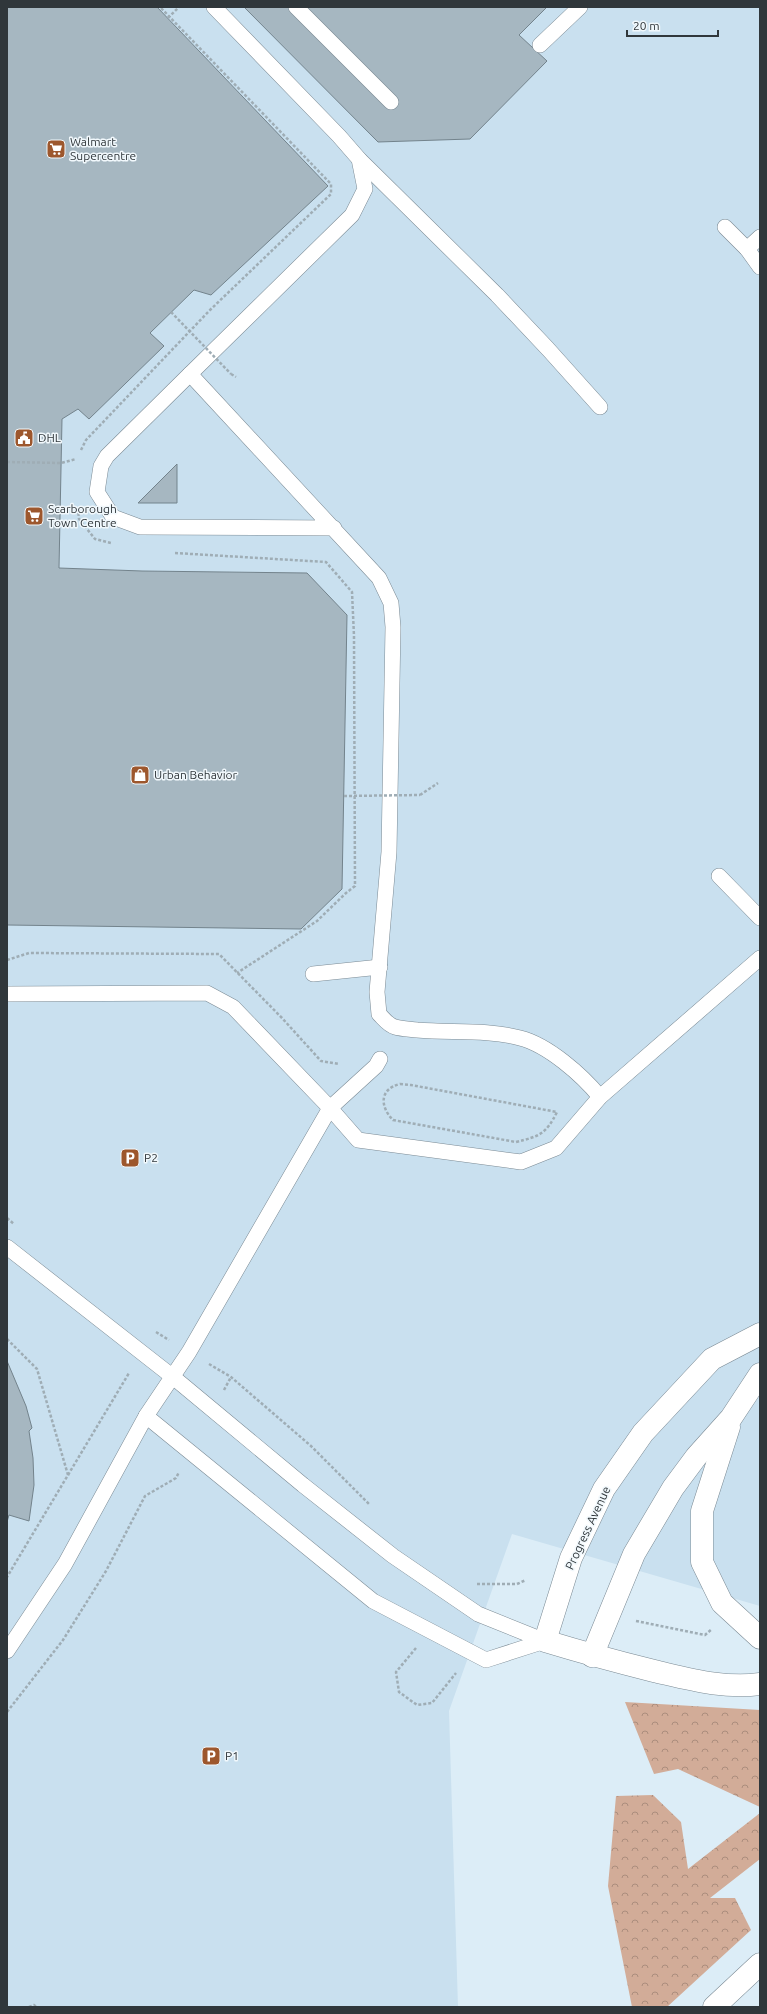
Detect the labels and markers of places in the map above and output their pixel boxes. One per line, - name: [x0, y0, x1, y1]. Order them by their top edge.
- place label: Walmart Supercentre: [70, 135, 136, 162]
- supermarket icon: Walmart Supercentre: [45, 138, 67, 160]
- public building icon: DHL: [13, 427, 35, 449]
- place label: DHL: [38, 431, 61, 444]
- place label: Scarborough Town Centre: [48, 502, 117, 529]
- supermarket icon: Scarborough Town Centre: [23, 505, 45, 527]
- shop icon: Urban Behavior: [129, 764, 151, 786]
- place label: Urban Behavior: [154, 768, 238, 781]
- parking icon: P2: [119, 1147, 141, 1169]
- place label: P2: [144, 1151, 158, 1164]
- parking icon: P1: [200, 1745, 222, 1767]
- place label: P1: [225, 1749, 239, 1762]

